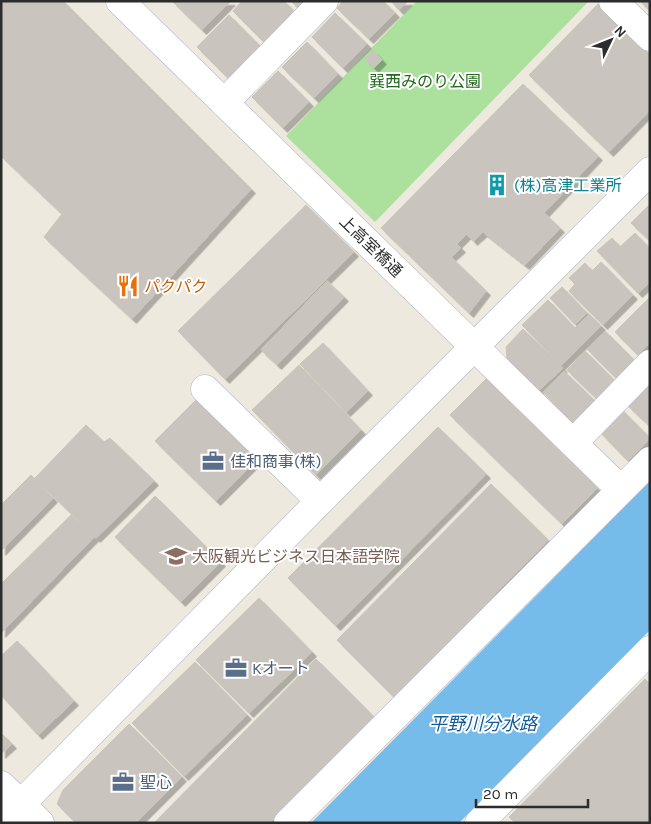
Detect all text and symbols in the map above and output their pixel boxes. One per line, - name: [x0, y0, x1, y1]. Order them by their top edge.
- north arrow: [586, 15, 636, 65]
- text: N: [610, 22, 630, 41]
- park label: 巽西みのり公園: [369, 72, 481, 91]
- building icon: (株)高津工業所: [484, 172, 510, 198]
- place label: (株)高津工業所: [514, 176, 621, 195]
- street label: 上高室橋通: [336, 211, 406, 281]
- restaurant icon: パクパク: [115, 273, 141, 299]
- place label: パクパク: [144, 277, 207, 296]
- office icon: 佳和商事(株): [200, 448, 226, 474]
- place label: 佳和商事(株): [230, 452, 321, 471]
- school or university icon: 大阪観光ビジネス日本語学院: [163, 543, 189, 569]
- place label: 大阪観光ビジネス日本語学院: [192, 547, 400, 566]
- office icon: Kオート: [223, 655, 249, 681]
- place label: Kオート: [252, 659, 310, 678]
- water label: 平野川分水路: [429, 713, 539, 735]
- office icon: 聖心: [110, 769, 136, 795]
- place label: 聖心: [140, 773, 172, 792]
- scale bar: [476, 776, 588, 808]
- text: 20 m: [483, 785, 518, 803]

